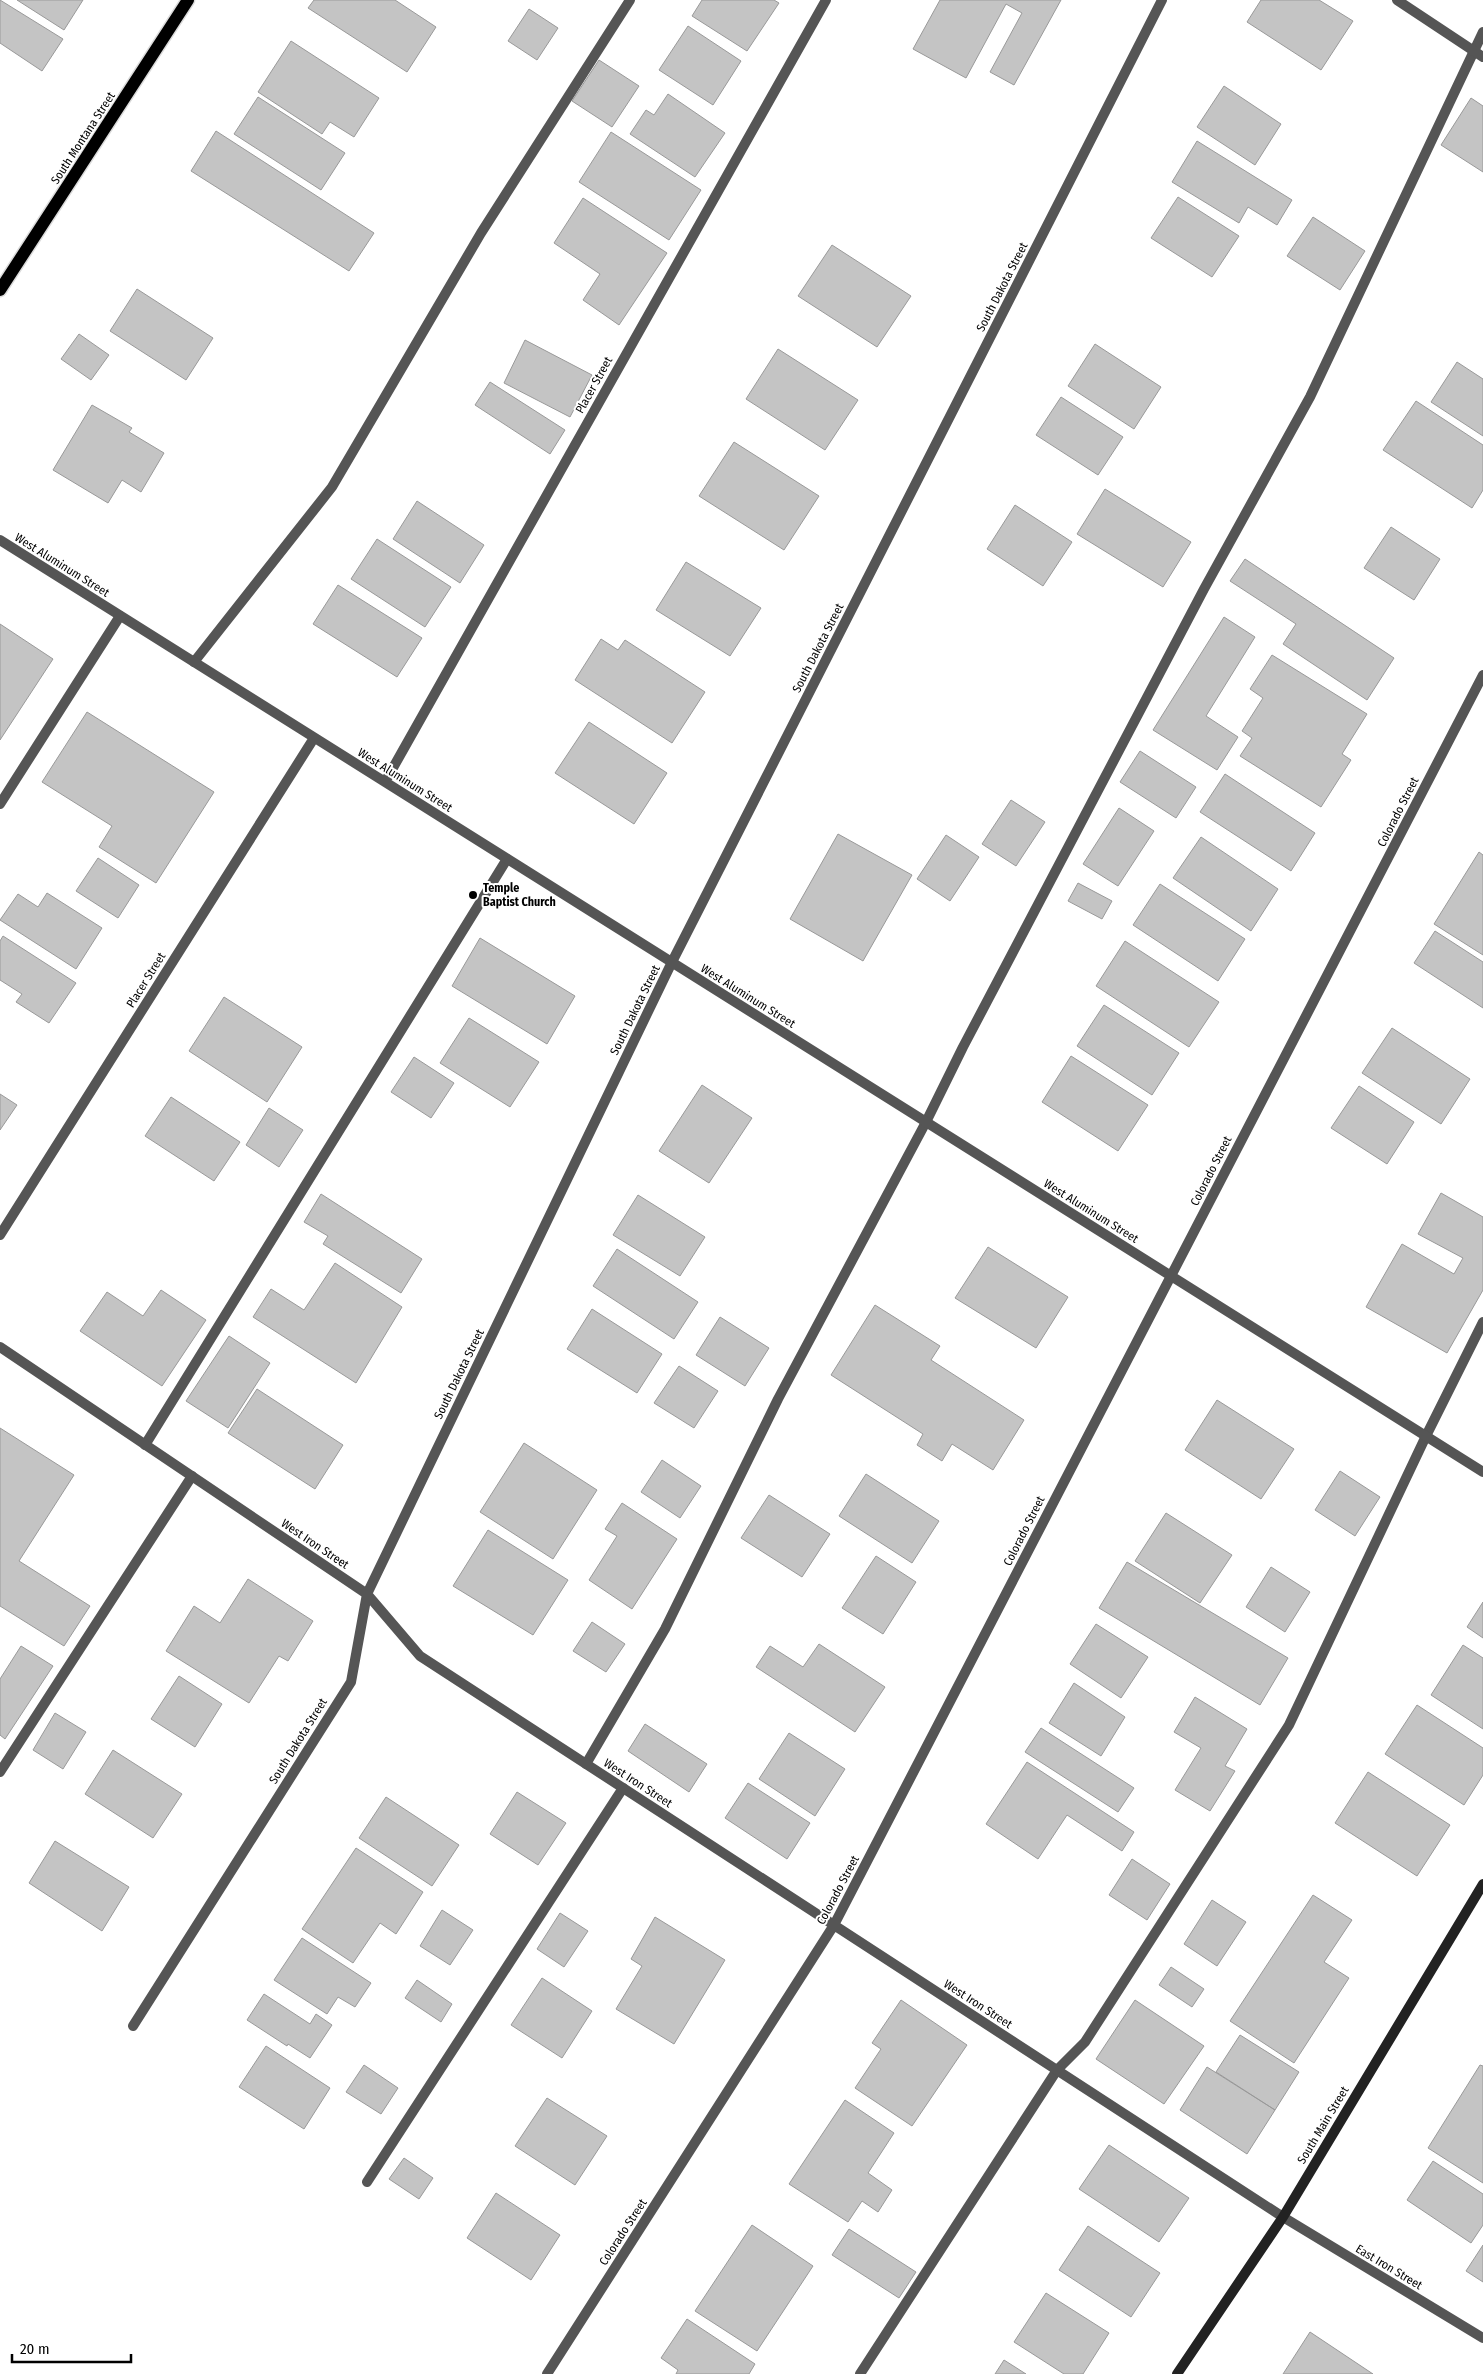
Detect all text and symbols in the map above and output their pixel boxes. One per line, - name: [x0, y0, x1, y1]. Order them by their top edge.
- street label: South Montana Street: [48, 89, 118, 187]
- street label: South Dakota Street: [973, 240, 1031, 334]
- street label: Placer Street: [573, 354, 615, 416]
- street label: West Aluminum Street: [12, 530, 112, 600]
- street label: South Dakota Street: [789, 601, 847, 695]
- street label: West Aluminum Street: [355, 745, 455, 815]
- street label: Colorado Street: [1374, 775, 1422, 849]
- place label: Temple Baptist Church: [483, 881, 556, 909]
- marker: Temple Baptist Church: [467, 889, 479, 901]
- street label: Placer Street: [124, 950, 169, 1010]
- street label: West Aluminum Street: [698, 961, 798, 1031]
- street label: South Dakota Street: [607, 963, 663, 1057]
- street label: Colorado Street: [1187, 1134, 1235, 1208]
- street label: West Aluminum Street: [1041, 1176, 1141, 1246]
- street label: South Dakota Street: [431, 1327, 487, 1421]
- street label: Colorado Street: [1000, 1494, 1048, 1568]
- street label: West Iron Street: [278, 1516, 352, 1572]
- street label: South Dakota Street: [266, 1696, 330, 1786]
- street label: West Iron Street: [601, 1756, 675, 1810]
- street label: Colorado Street: [814, 1853, 862, 1927]
- street label: West Iron Street: [941, 1977, 1015, 2031]
- street label: South Main Street: [1294, 2084, 1352, 2166]
- street label: Colorado Street: [596, 2196, 650, 2268]
- street label: East Iron Street: [1353, 2242, 1425, 2292]
- scale bar: [12, 2332, 131, 2364]
- text: 20 m: [20, 2340, 50, 2358]

